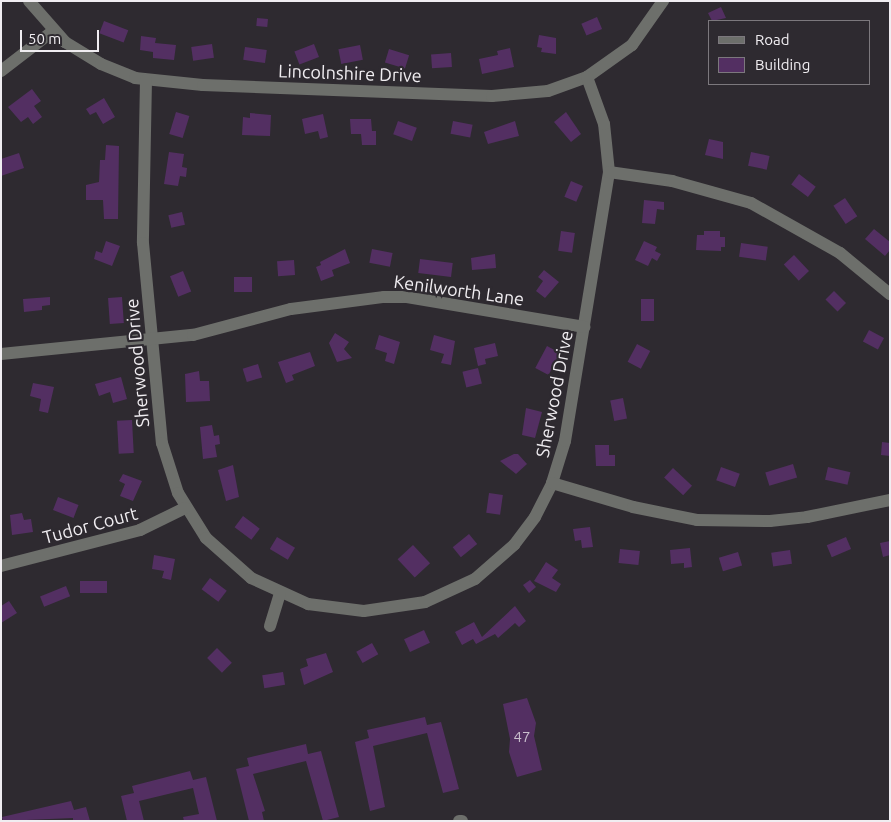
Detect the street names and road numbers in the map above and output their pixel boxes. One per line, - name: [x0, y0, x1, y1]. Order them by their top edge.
- street label: Lincolnshire Drive: [278, 60, 422, 86]
- street label: Kenilworth Lane: [392, 270, 526, 310]
- street label: Sherwood Drive: [121, 298, 153, 428]
- street label: Sherwood Drive: [531, 329, 577, 459]
- street label: Tudor Court: [40, 502, 140, 548]

